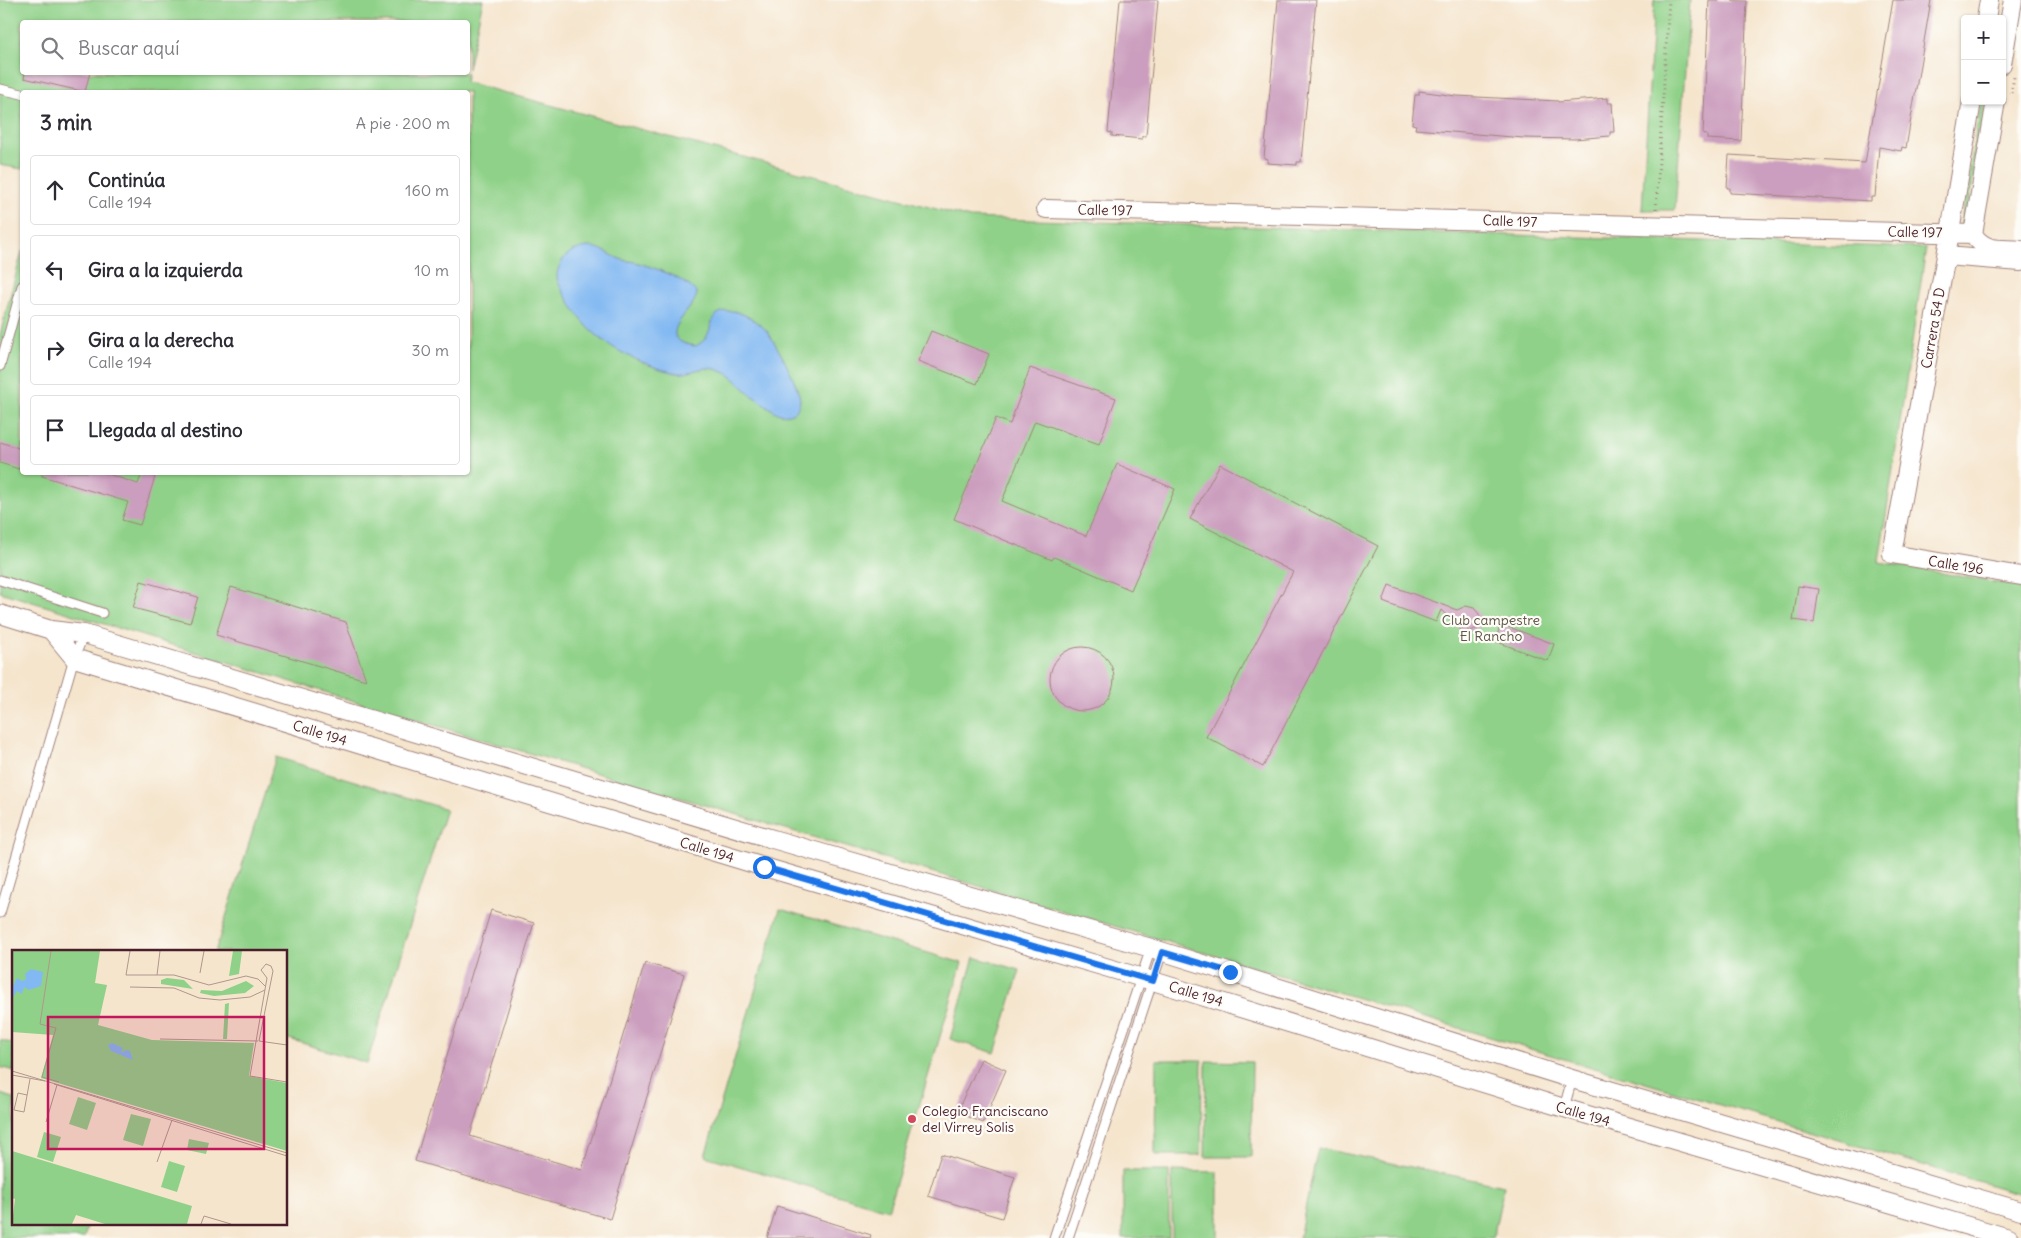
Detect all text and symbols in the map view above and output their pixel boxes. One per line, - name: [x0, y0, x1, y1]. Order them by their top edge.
- map controls: [1961, 15, 2006, 105]
- button: +: [1961, 15, 2006, 60]
- search box: [20, 20, 470, 75]
- icon: search: [38, 34, 66, 62]
- text: Buscar aquí: [78, 36, 179, 60]
- button: −: [1961, 60, 2006, 105]
- text: 3 min: [40, 109, 92, 136]
- text: A pie · 200 m: [356, 113, 450, 133]
- text: Continúa: [88, 168, 165, 192]
- icon: ahead: [41, 176, 69, 204]
- text: 160 m: [405, 180, 449, 200]
- text: Calle 194: [88, 192, 152, 212]
- street label: Calle 197: [1077, 201, 1133, 219]
- street label: Calle 197: [1482, 211, 1538, 231]
- street label: Calle 197: [1887, 223, 1943, 241]
- icon: left: [41, 256, 69, 284]
- text: Gira a la izquierda: [88, 258, 243, 282]
- text: 10 m: [414, 260, 449, 280]
- street label: Carrera 54 D: [1917, 286, 1949, 370]
- text: Gira a la derecha: [88, 328, 234, 352]
- icon: right: [41, 336, 69, 364]
- text: 30 m: [412, 340, 449, 360]
- text: Calle 194: [88, 352, 152, 372]
- icon: arrive: [41, 416, 69, 444]
- text: Llegada al destino: [88, 418, 243, 442]
- street label: Calle 196: [1927, 552, 1985, 578]
- park label: Club campestre El Rancho: [1442, 611, 1540, 645]
- street label: Calle 194: [291, 716, 349, 750]
- street label: Calle 194: [678, 833, 736, 867]
- route start: [753, 856, 776, 879]
- inset map: [12, 950, 288, 1226]
- route end: [1219, 961, 1242, 984]
- street label: Calle 194: [1167, 977, 1225, 1011]
- street label: Calle 194: [1554, 1098, 1612, 1130]
- place label: Colegio Franciscano del Virrey Solis: [922, 1102, 1049, 1136]
- marker: Colegio Franciscano del Virrey Solis: [906, 1113, 918, 1125]

